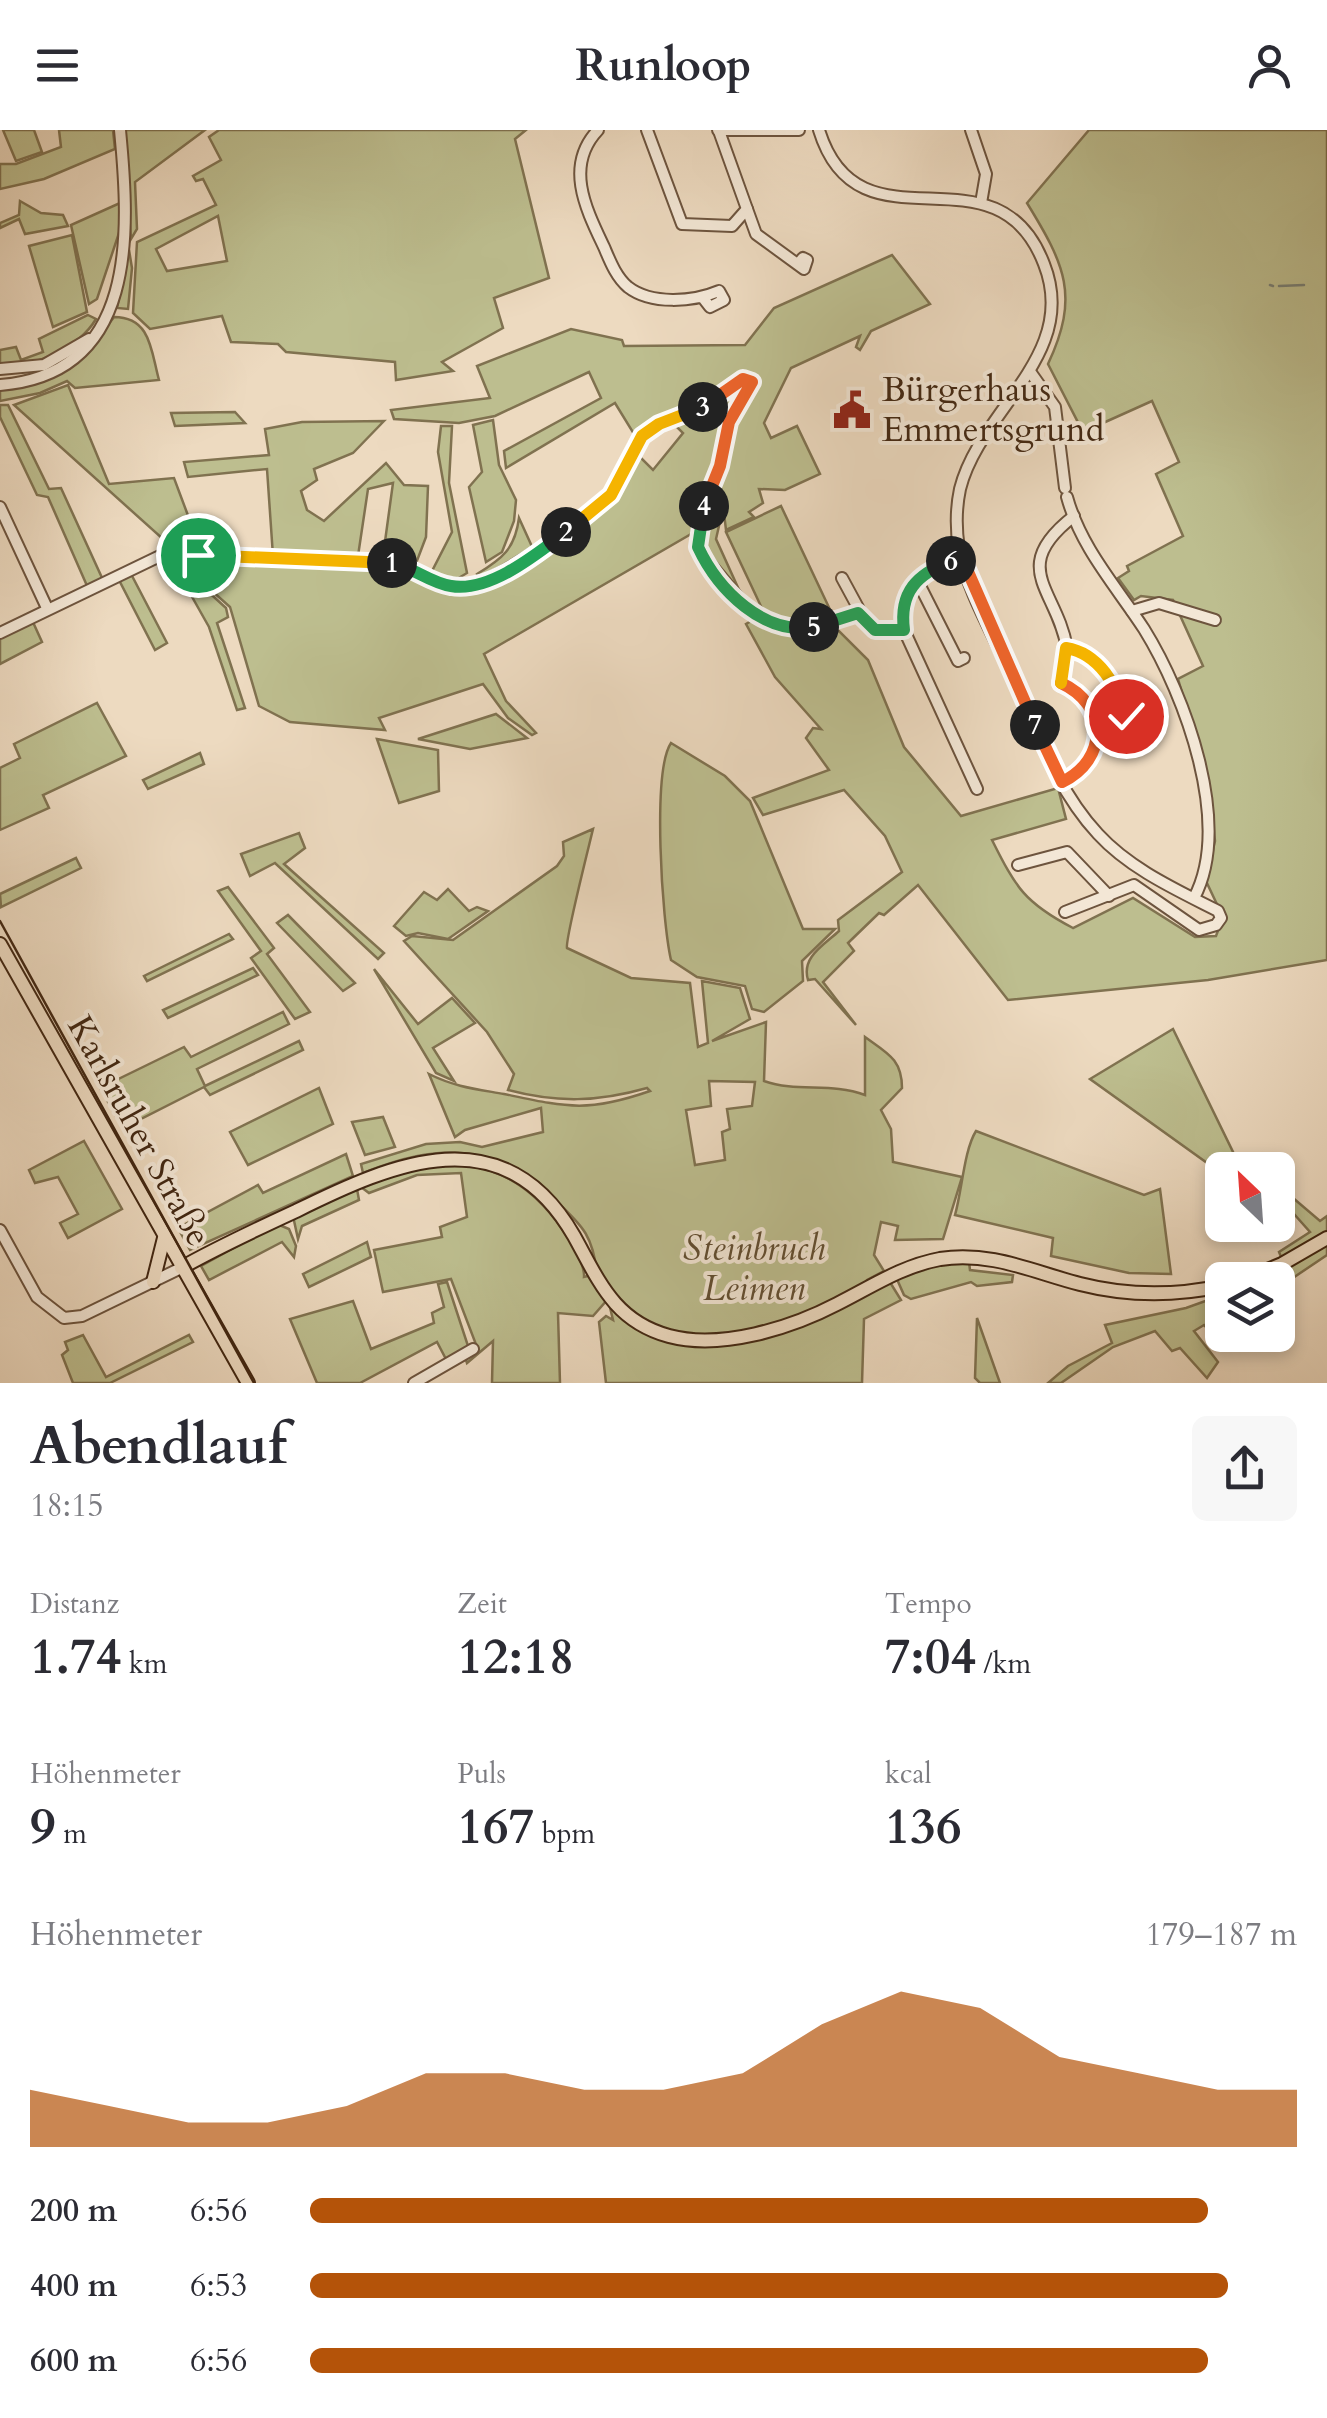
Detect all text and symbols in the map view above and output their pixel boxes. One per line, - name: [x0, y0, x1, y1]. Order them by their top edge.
- text: Runloop: [575, 35, 752, 96]
- icon: menu: [30, 38, 85, 93]
- icon: person: [1242, 38, 1297, 93]
- place label: Bürgerhaus Emmertsgrund: [882, 366, 1105, 454]
- pin: 3: [678, 382, 728, 432]
- text: 3: [696, 388, 710, 426]
- public building icon: Bürgerhaus Emmertsgrund: [831, 389, 873, 431]
- pin: 4: [679, 481, 729, 531]
- text: 4: [697, 487, 711, 525]
- pin: 2: [541, 507, 591, 557]
- pin: [156, 513, 241, 598]
- text: 2: [559, 513, 573, 551]
- icon: arrive: [171, 528, 226, 583]
- pin: 6: [926, 536, 976, 586]
- pin: 1: [367, 538, 417, 588]
- text: 6: [944, 542, 958, 580]
- text: 1: [385, 544, 399, 582]
- pin: 5: [789, 602, 839, 652]
- text: 5: [807, 608, 821, 646]
- pin: [1084, 674, 1169, 759]
- icon: check: [1099, 689, 1154, 744]
- pin: 7: [1010, 700, 1060, 750]
- text: 7: [1028, 706, 1042, 744]
- street label: Karlsruher Straße: [56, 1007, 222, 1255]
- north arrow: [1205, 1152, 1295, 1242]
- map controls: [1205, 1152, 1295, 1352]
- park label: Steinbruch Leimen: [683, 1225, 825, 1313]
- button: layers: [1205, 1262, 1295, 1352]
- text: Abendlauf: [30, 1409, 287, 1483]
- button: share: [1192, 1416, 1297, 1521]
- text: 18:15: [30, 1484, 104, 1528]
- text: Distanz: [30, 1585, 119, 1623]
- text: Zeit: [457, 1585, 507, 1623]
- text: Tempo: [885, 1585, 972, 1623]
- text: 1.74: [30, 1623, 121, 1691]
- text: 12:18: [457, 1623, 574, 1691]
- text: 7:04: [885, 1623, 976, 1691]
- text: km: [121, 1645, 168, 1683]
- text: /km: [976, 1645, 1031, 1683]
- text: Höhenmeter: [30, 1755, 181, 1793]
- text: Puls: [457, 1755, 506, 1793]
- text: kcal: [885, 1755, 932, 1793]
- text: 9: [30, 1793, 56, 1861]
- text: 167: [457, 1793, 534, 1861]
- text: 136: [885, 1793, 962, 1861]
- text: m: [56, 1815, 87, 1853]
- text: bpm: [534, 1815, 595, 1853]
- text: Höhenmeter: [30, 1913, 202, 1957]
- text: 179–187 m: [1145, 1913, 1297, 1957]
- text: 200 m: [30, 2189, 117, 2233]
- text: 6:56: [190, 2189, 247, 2233]
- text: 400 m: [30, 2264, 117, 2308]
- text: 6:53: [190, 2264, 247, 2308]
- text: 600 m: [30, 2339, 117, 2383]
- text: 6:56: [190, 2339, 247, 2383]

